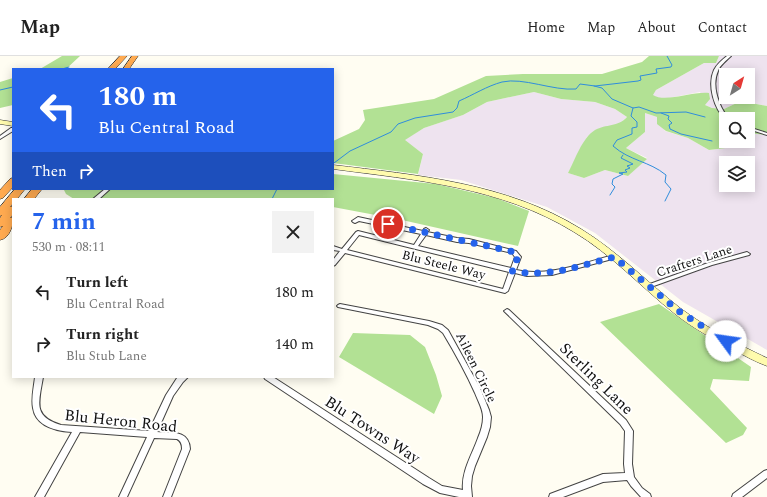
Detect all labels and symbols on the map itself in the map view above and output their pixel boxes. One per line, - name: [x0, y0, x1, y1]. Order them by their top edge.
- north arrow: [719, 68, 755, 104]
- pin: [371, 207, 405, 241]
- street label: Crafters Lane: [654, 239, 735, 283]
- street label: Blu Steele Way: [400, 245, 488, 285]
- position arrow: [705, 320, 747, 362]
- street label: Aileen Circle: [450, 329, 502, 406]
- street label: Sterling Lane: [554, 337, 639, 420]
- street label: Blu Towns Way: [320, 390, 426, 471]
- street label: Blu Heron Road: [63, 403, 178, 439]

